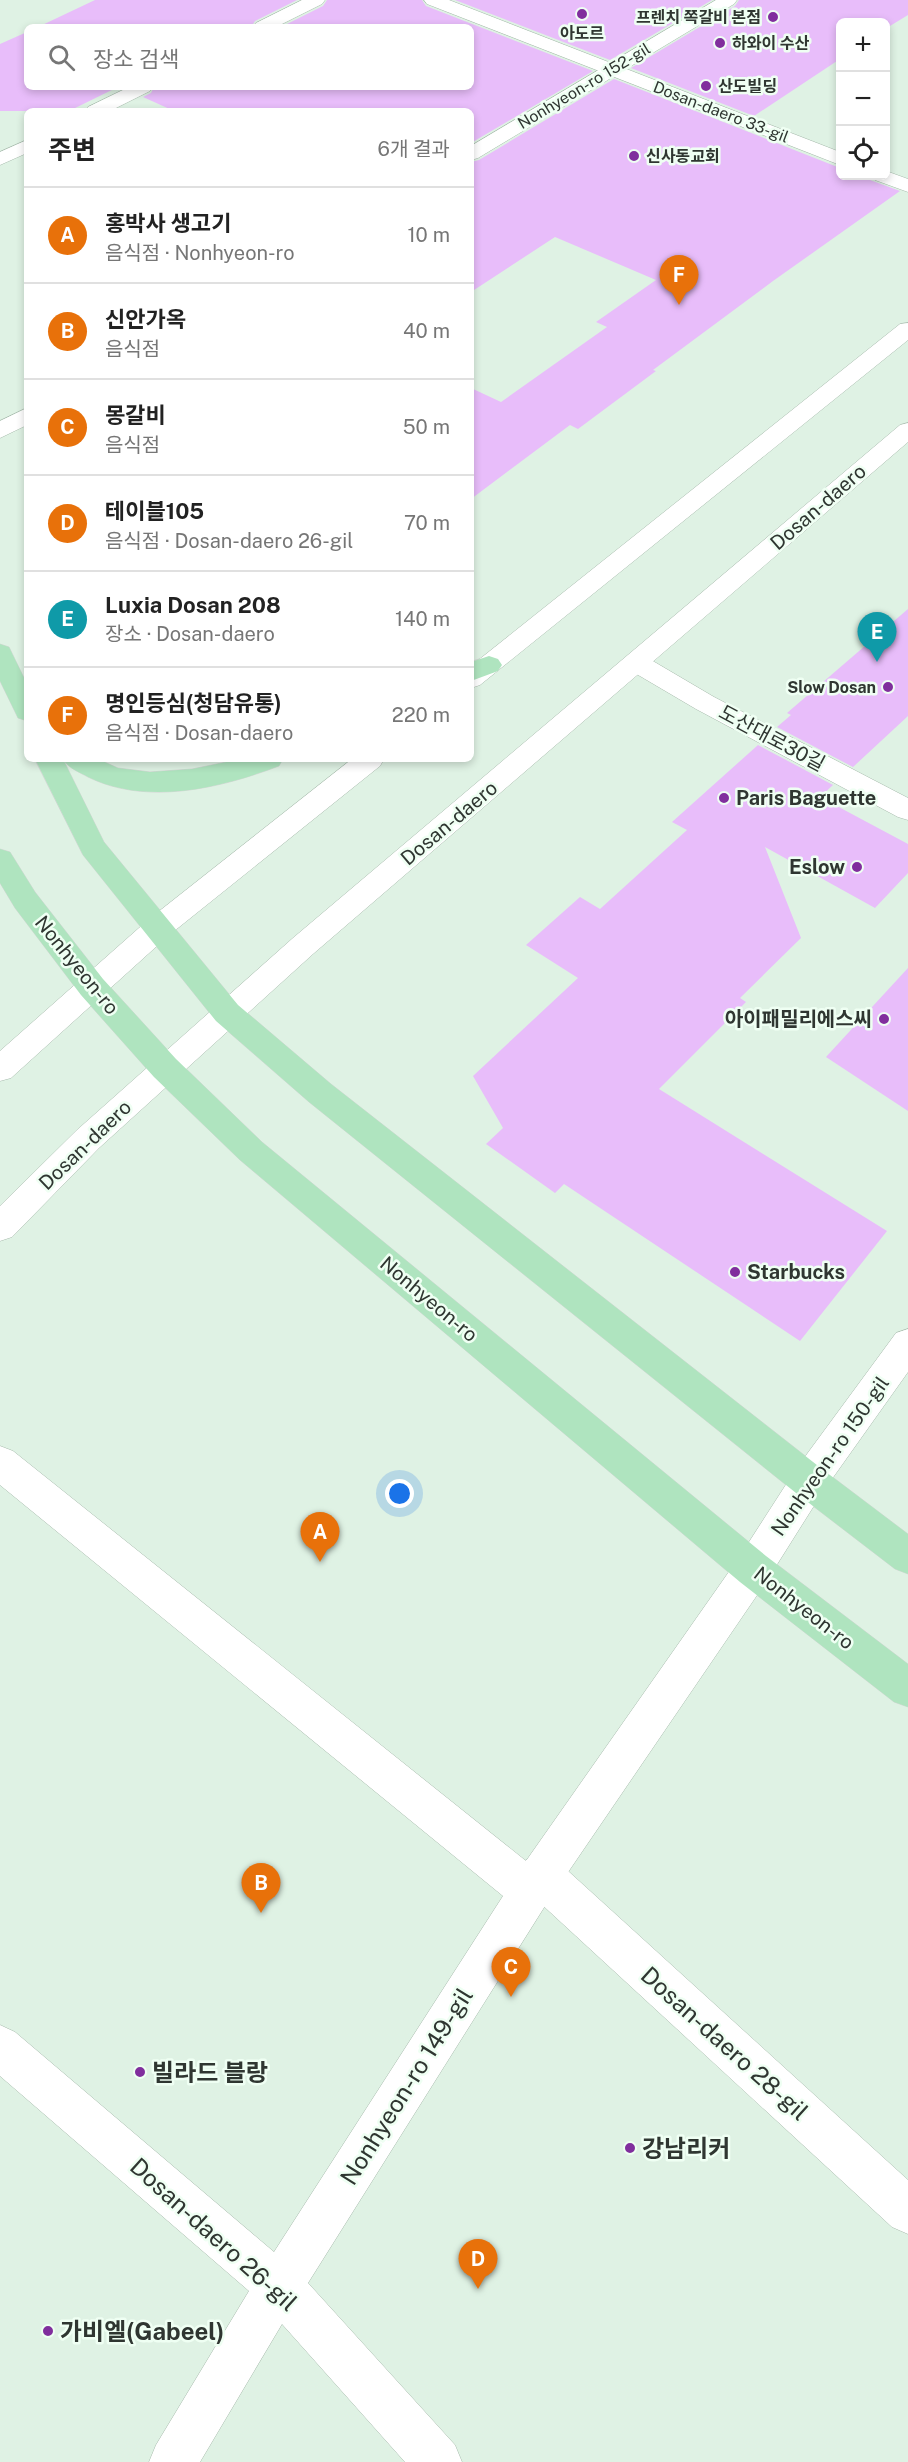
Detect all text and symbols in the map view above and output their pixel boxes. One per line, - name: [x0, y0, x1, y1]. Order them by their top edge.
- marker: 아도르: [575, 7, 589, 21]
- place label: 프렌치 쪽갈비 본점: [636, 8, 761, 27]
- marker: 프렌치 쪽갈비 본점: [766, 10, 780, 24]
- map controls: [836, 18, 890, 180]
- button: +: [836, 18, 890, 72]
- search box: [24, 24, 474, 90]
- place label: 아도르: [560, 24, 604, 43]
- place label: 하와이 수산: [732, 34, 809, 53]
- marker: 하와이 수산: [713, 36, 727, 50]
- street label: Nonhyeon-ro 152-gil: [514, 39, 654, 133]
- icon: search: [45, 41, 78, 74]
- text: 장소 검색: [93, 46, 179, 72]
- button: −: [836, 72, 890, 126]
- street label: Dosan-daero 33-gil: [650, 77, 792, 147]
- place label: 산도빌딩: [718, 77, 777, 96]
- marker: 산도빌딩: [699, 79, 713, 93]
- button: locate: [836, 126, 890, 180]
- text: 주변: [48, 134, 96, 165]
- text: 6개 결과: [377, 137, 450, 161]
- place label: 신사동교회: [646, 147, 720, 166]
- marker: 신사동교회: [627, 149, 641, 163]
- text: 홍박사 생고기: [105, 210, 231, 236]
- text: A: [60, 223, 75, 247]
- text: 10 m: [407, 223, 450, 247]
- text: 음식점 · Nonhyeon-ro: [105, 241, 295, 265]
- pin: F: [660, 256, 698, 305]
- text: 신안가옥: [105, 306, 186, 332]
- text: B: [61, 319, 74, 343]
- text: 40 m: [403, 319, 450, 343]
- text: 음식점: [105, 337, 160, 361]
- text: 몽갈비: [105, 402, 166, 428]
- text: C: [60, 415, 75, 439]
- text: 50 m: [403, 415, 450, 439]
- text: 음식점: [105, 433, 160, 457]
- street label: Dosan-daero: [765, 459, 871, 555]
- text: 테이블105: [105, 498, 204, 524]
- text: D: [60, 511, 75, 535]
- text: 70 m: [404, 511, 450, 535]
- text: 음식점 · Dosan-daero 26-gil: [105, 529, 353, 553]
- text: Luxia Dosan 208: [105, 592, 281, 618]
- text: E: [61, 607, 74, 631]
- text: 140 m: [395, 607, 450, 631]
- pin: E: [858, 612, 896, 662]
- text: 장소 · Dosan-daero: [105, 622, 275, 646]
- place label: Slow Dosan: [787, 678, 876, 697]
- marker: Slow Dosan: [881, 680, 895, 694]
- text: 명인등심(청담유통): [105, 690, 282, 716]
- street label: 도산대로30길: [715, 700, 829, 776]
- text: F: [61, 703, 74, 727]
- text: 220 m: [392, 703, 450, 727]
- text: 음식점 · Dosan-daero: [105, 721, 293, 745]
- street label: Dosan-daero: [396, 776, 502, 870]
- place label: Paris Baguette: [736, 786, 876, 810]
- marker: Paris Baguette: [717, 791, 731, 805]
- place label: Eslow: [789, 855, 845, 879]
- marker: Eslow: [850, 860, 864, 874]
- street label: Nonhyeon-ro: [30, 911, 124, 1019]
- place label: 아이패밀리에스씨: [725, 1007, 872, 1031]
- marker: 아이패밀리에스씨: [877, 1012, 891, 1026]
- street label: Dosan-daero: [34, 1095, 136, 1195]
- street label: Nonhyeon-ro: [375, 1251, 483, 1347]
- place label: Starbucks: [747, 1260, 845, 1284]
- marker: Starbucks: [728, 1265, 742, 1279]
- street label: Nonhyeon-ro 150-gil: [766, 1372, 894, 1540]
- your location: [385, 1479, 414, 1508]
- pin: A: [300, 1512, 340, 1562]
- street label: Nonhyeon-ro: [749, 1562, 859, 1654]
- pin: B: [242, 1864, 280, 1913]
- pin: C: [492, 1948, 530, 1997]
- street label: Dosan-daero 28-gil: [636, 1961, 814, 2125]
- street label: Nonhyeon-ro 149-gil: [334, 1982, 478, 2190]
- place label: 빌라드 블랑: [152, 2058, 268, 2086]
- marker: 빌라드 블랑: [133, 2065, 147, 2079]
- place label: 강남리커: [642, 2134, 730, 2162]
- marker: 강남리커: [623, 2141, 637, 2155]
- street label: Dosan-daero 26-gil: [125, 2152, 303, 2316]
- pin: D: [458, 2240, 498, 2289]
- place label: 가비엘(Gabeel): [60, 2317, 224, 2345]
- marker: 가비엘(Gabeel): [41, 2324, 55, 2338]

